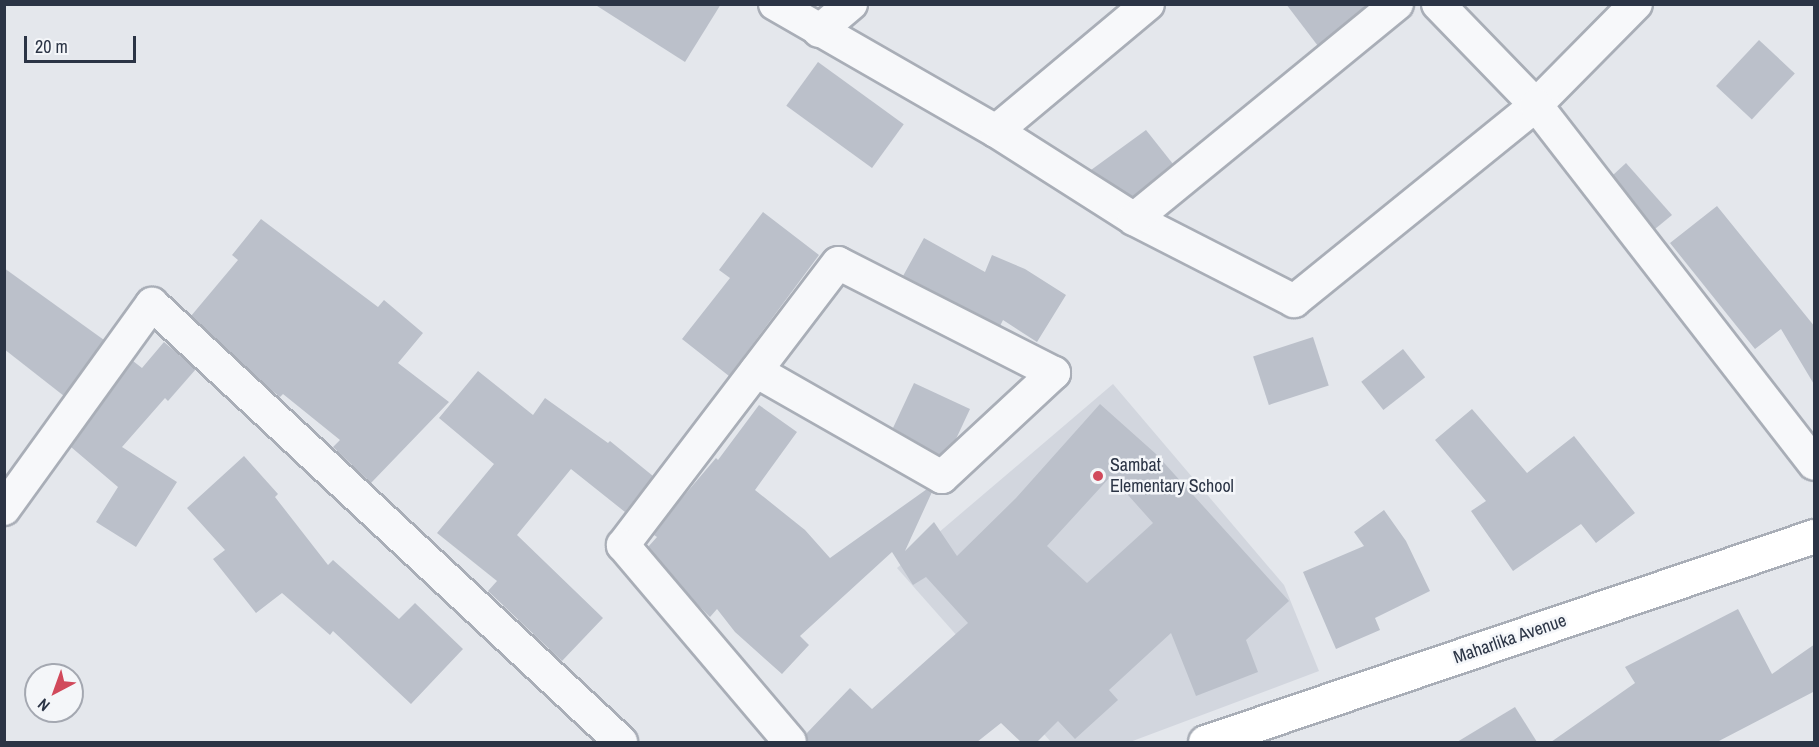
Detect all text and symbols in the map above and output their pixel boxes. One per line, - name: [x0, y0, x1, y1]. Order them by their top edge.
- scale bar: [27, 24, 140, 62]
- text: 20 m: [35, 34, 68, 59]
- place label: Sambat Elementary School: [1110, 455, 1234, 498]
- marker: Sambat Elementary School: [1091, 469, 1105, 483]
- street label: Maharlika Avenue: [1450, 609, 1570, 669]
- north arrow: [24, 663, 84, 723]
- text: N: [33, 694, 54, 716]

